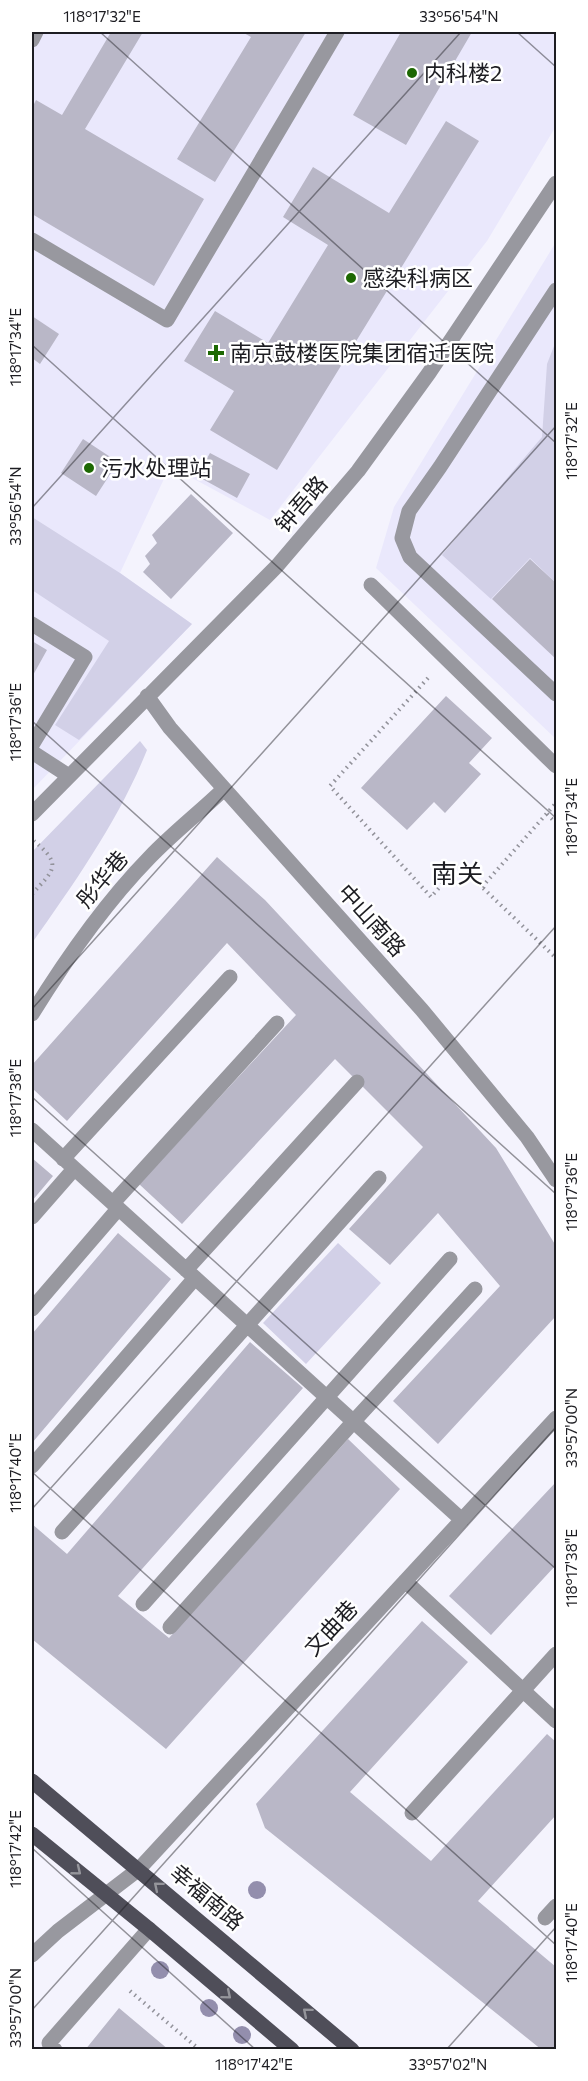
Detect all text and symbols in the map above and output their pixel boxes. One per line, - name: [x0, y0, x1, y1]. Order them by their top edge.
- text: 118°17'32"E: [63, 7, 141, 25]
- text: 33°56'54"N: [419, 7, 499, 25]
- place label: 内科楼2: [424, 59, 502, 86]
- marker: 内科楼2: [405, 66, 419, 80]
- place label: 感染科病区: [363, 264, 473, 291]
- marker: 感染科病区: [344, 271, 358, 285]
- text: 118°17'34"E: [6, 308, 24, 386]
- place label: 南京鼓楼医院集团宿迁医院: [230, 339, 494, 366]
- marker: 南京鼓楼医院集团宿迁医院: [207, 344, 225, 362]
- text: 118°17'32"E: [562, 402, 580, 480]
- place label: 污水处理站: [101, 454, 211, 481]
- marker: 污水处理站: [82, 461, 96, 475]
- text: 33°56'54"N: [6, 466, 24, 546]
- street label: 钟吾路: [269, 470, 332, 537]
- text: 118°17'36"E: [6, 683, 24, 761]
- text: 118°17'34"E: [562, 778, 580, 856]
- street label: 彤华巷: [70, 845, 133, 913]
- district label: 南关: [431, 857, 483, 888]
- street label: 中山南路: [333, 878, 412, 961]
- text: 118°17'38"E: [6, 1059, 24, 1137]
- text: 118°17'36"E: [562, 1153, 580, 1231]
- text: 33°57'00"N: [562, 1388, 580, 1468]
- text: 118°17'40"E: [6, 1433, 24, 1513]
- text: 118°17'38"E: [562, 1529, 580, 1607]
- street label: 文曲巷: [298, 1594, 363, 1661]
- text: 118°17'42"E: [6, 1810, 24, 1888]
- street label: 幸福南路: [165, 1858, 250, 1935]
- one-way arrow: [70, 1864, 81, 1875]
- one-way arrow: [154, 1882, 165, 1893]
- text: 118°17'40"E: [562, 1903, 580, 1983]
- text: 33°57'00"N: [6, 1968, 24, 2048]
- one-way arrow: [220, 1988, 231, 1999]
- one-way arrow: [303, 2008, 314, 2019]
- text: 118°17'42"E: [215, 2055, 293, 2073]
- text: 33°57'02"N: [409, 2055, 487, 2073]

